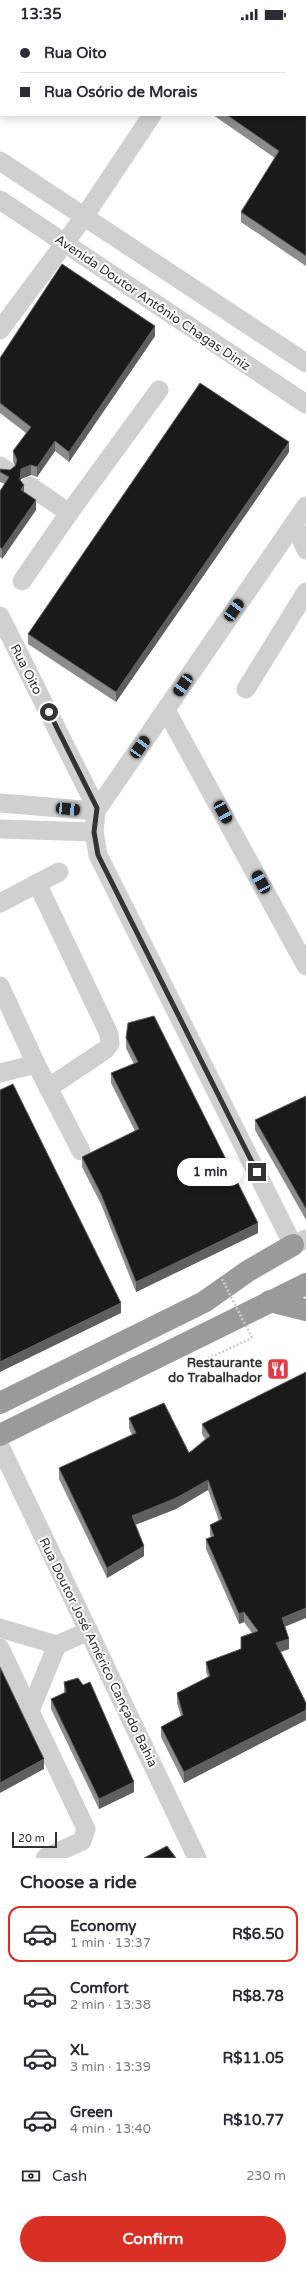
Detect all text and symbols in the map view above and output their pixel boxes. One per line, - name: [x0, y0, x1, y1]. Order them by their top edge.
- text: 13:35: [20, 5, 62, 23]
- text: Rua Oito: [44, 44, 107, 62]
- text: Rua Osório de Morais: [44, 83, 197, 101]
- street label: Avenida Doutor Antônio Chagas Diniz: [52, 231, 253, 374]
- car: [222, 597, 246, 623]
- street label: Rua Oito: [7, 642, 46, 697]
- car: [171, 672, 195, 698]
- route start: [40, 703, 58, 721]
- car: [128, 734, 152, 760]
- car: [212, 799, 234, 825]
- car: [56, 802, 80, 816]
- car: [250, 869, 272, 895]
- callout: 1 min: [177, 1158, 243, 1186]
- route end: [248, 1163, 266, 1181]
- text: 1 min: [193, 1164, 227, 1180]
- place label: Restaurante do Trabalhador: [168, 1355, 263, 1386]
- restaurant icon: Restaurante do Trabalhador: [265, 1356, 291, 1382]
- street label: Rua Doutor José Américo Cançado Bahia: [35, 1535, 161, 1770]
- scale bar: [12, 1830, 57, 1849]
- text: 20 m: [18, 1832, 45, 1845]
- text: Choose a ride: [20, 1871, 137, 1893]
- icon: car: [22, 1916, 58, 1952]
- text: Economy: [70, 1917, 136, 1935]
- text: R$6.50: [232, 1925, 284, 1943]
- text: 1 min · 13:37: [70, 1935, 151, 1951]
- icon: car: [22, 1978, 58, 2014]
- text: Comfort: [70, 1979, 129, 1997]
- text: R$8.78: [232, 1987, 284, 2005]
- text: 2 min · 13:38: [70, 1997, 151, 2013]
- icon: car: [22, 2040, 58, 2076]
- text: XL: [70, 2041, 89, 2059]
- text: R$11.05: [222, 2049, 284, 2067]
- text: 3 min · 13:39: [70, 2059, 151, 2075]
- icon: car: [22, 2102, 58, 2138]
- text: Green: [70, 2103, 113, 2121]
- text: R$10.77: [223, 2111, 284, 2129]
- text: 4 min · 13:40: [70, 2121, 151, 2137]
- icon: cash: [20, 2165, 42, 2187]
- text: Cash: [52, 2167, 87, 2185]
- text: 230 m: [246, 2168, 286, 2184]
- button: Confirm: [20, 2216, 286, 2262]

